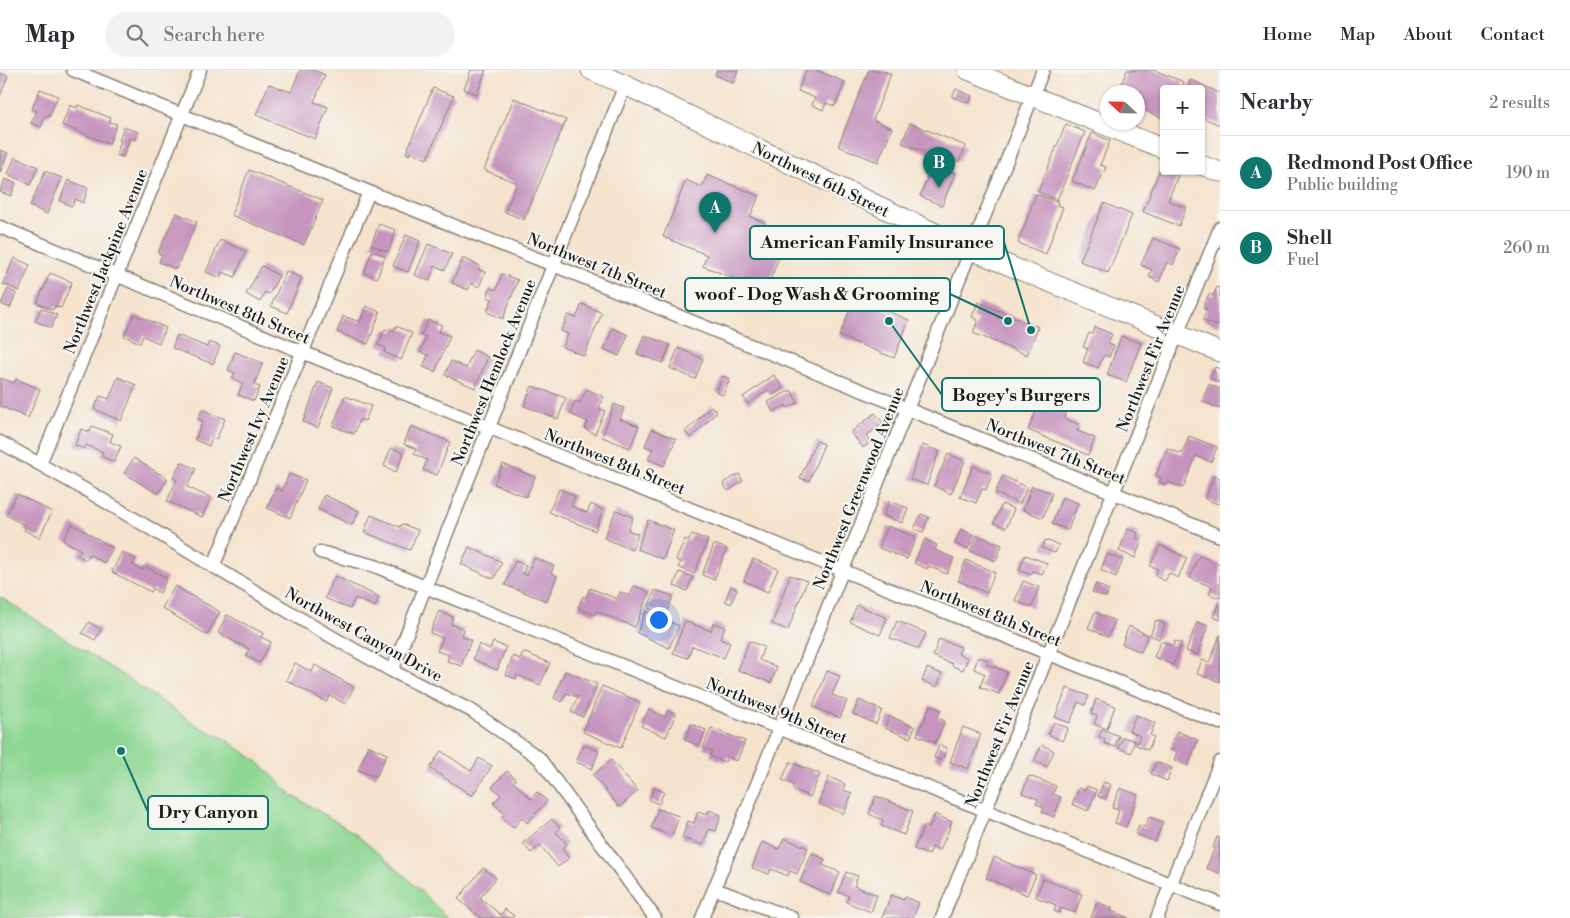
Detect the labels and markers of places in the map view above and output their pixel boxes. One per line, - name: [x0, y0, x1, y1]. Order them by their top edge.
- pin: B: [923, 147, 955, 188]
- pin: A: [699, 192, 731, 233]
- callout: American Family Insurance: [750, 226, 1004, 259]
- callout: woof - Dog Wash & Grooming: [685, 278, 950, 311]
- callout: Bogey's Burgers: [942, 378, 1100, 411]
- callout: Dry Canyon: [148, 796, 268, 829]

